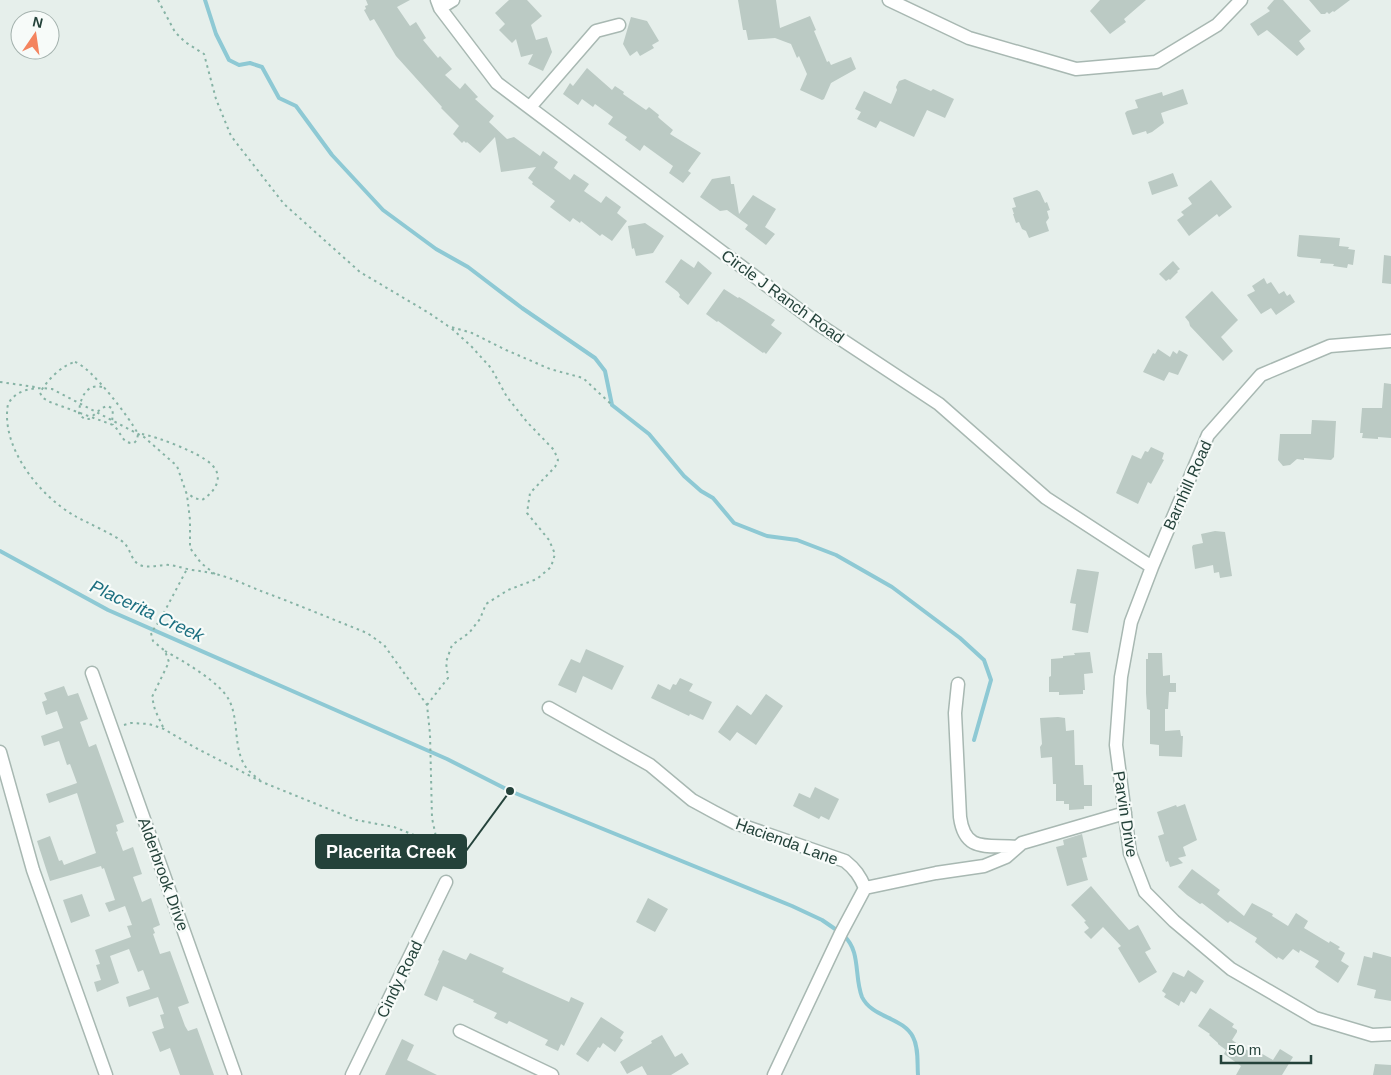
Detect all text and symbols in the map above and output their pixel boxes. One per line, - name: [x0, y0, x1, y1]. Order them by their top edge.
- north arrow: [10, 10, 60, 60]
- text: N: [31, 13, 45, 31]
- street label: Circle J Ranch Road: [718, 246, 847, 346]
- street label: Barnhill Road: [1160, 438, 1215, 533]
- water label: Placerita Creek: [87, 576, 208, 646]
- street label: Parvin Drive: [1110, 770, 1141, 859]
- street label: Alderbrook Drive: [135, 815, 192, 933]
- street label: Hacienda Lane: [733, 815, 840, 868]
- callout: Placerita Creek: [316, 835, 466, 868]
- text: Placerita Creek: [326, 842, 457, 862]
- street label: Cindy Road: [373, 938, 425, 1021]
- scale bar: [1221, 1032, 1311, 1064]
- text: 50 m: [1228, 1041, 1261, 1058]

